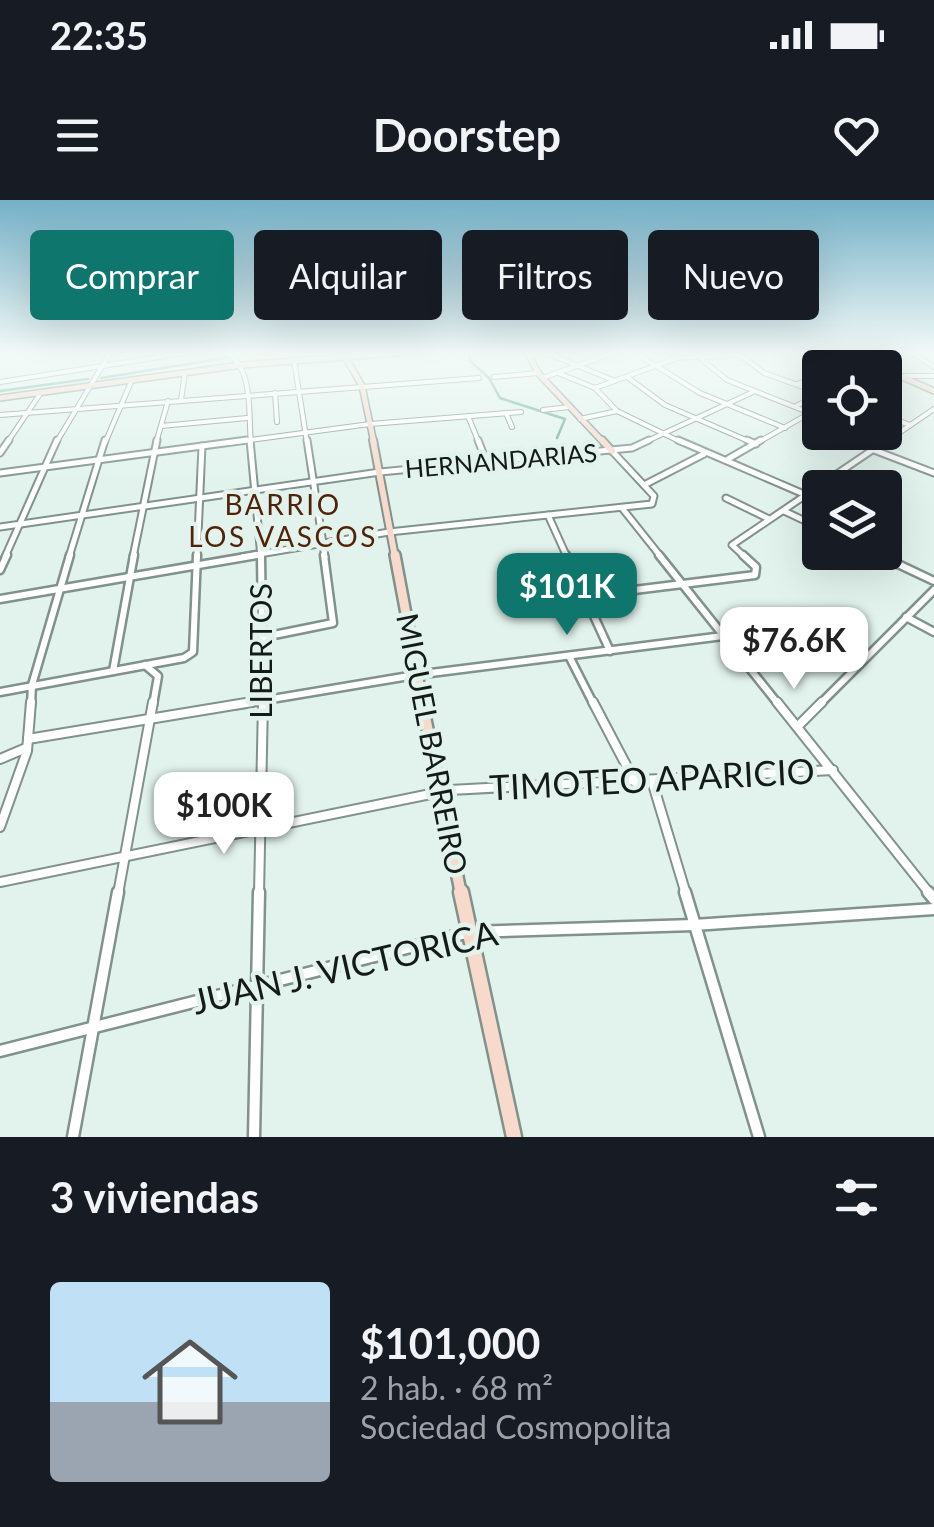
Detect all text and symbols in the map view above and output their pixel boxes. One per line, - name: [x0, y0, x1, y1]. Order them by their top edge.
- text: 22:35: [50, 12, 148, 58]
- icon: menu: [50, 108, 105, 163]
- text: Doorstep: [373, 108, 561, 162]
- icon: heart: [829, 108, 884, 163]
- chip: Comprar: [30, 230, 234, 320]
- chip: Alquilar: [254, 230, 442, 320]
- chip: Filtros: [462, 230, 628, 320]
- chip: Nuevo: [648, 230, 819, 320]
- map controls: [802, 350, 902, 570]
- button: locate: [802, 350, 902, 450]
- street label: HERNANDARIAS: [404, 437, 598, 483]
- button: layers: [802, 470, 902, 570]
- district label: BARRIO LOS VASCOS: [188, 487, 378, 553]
- pin: $101K: [497, 553, 637, 638]
- text: $101K: [519, 566, 615, 605]
- street label: LIBERTOS: [242, 583, 278, 719]
- pin: $76.6K: [713, 607, 875, 692]
- street label: MIGUEL BARREIRO: [390, 610, 476, 877]
- text: $76.6K: [742, 620, 846, 659]
- street label: TIMOTEO APARICIO: [488, 749, 816, 807]
- pin: $100K: [154, 772, 294, 857]
- text: $100K: [176, 785, 272, 824]
- street label: JUAN J. VICTORICA: [188, 910, 502, 1022]
- icon: filters: [829, 1170, 884, 1225]
- text: 3 viviendas: [50, 1172, 259, 1222]
- text: $101,000: [360, 1318, 540, 1368]
- icon: home: [130, 1322, 250, 1442]
- text: 2 hab. · 68 m²: [360, 1368, 553, 1407]
- text: Sociedad Cosmopolita: [360, 1407, 671, 1446]

